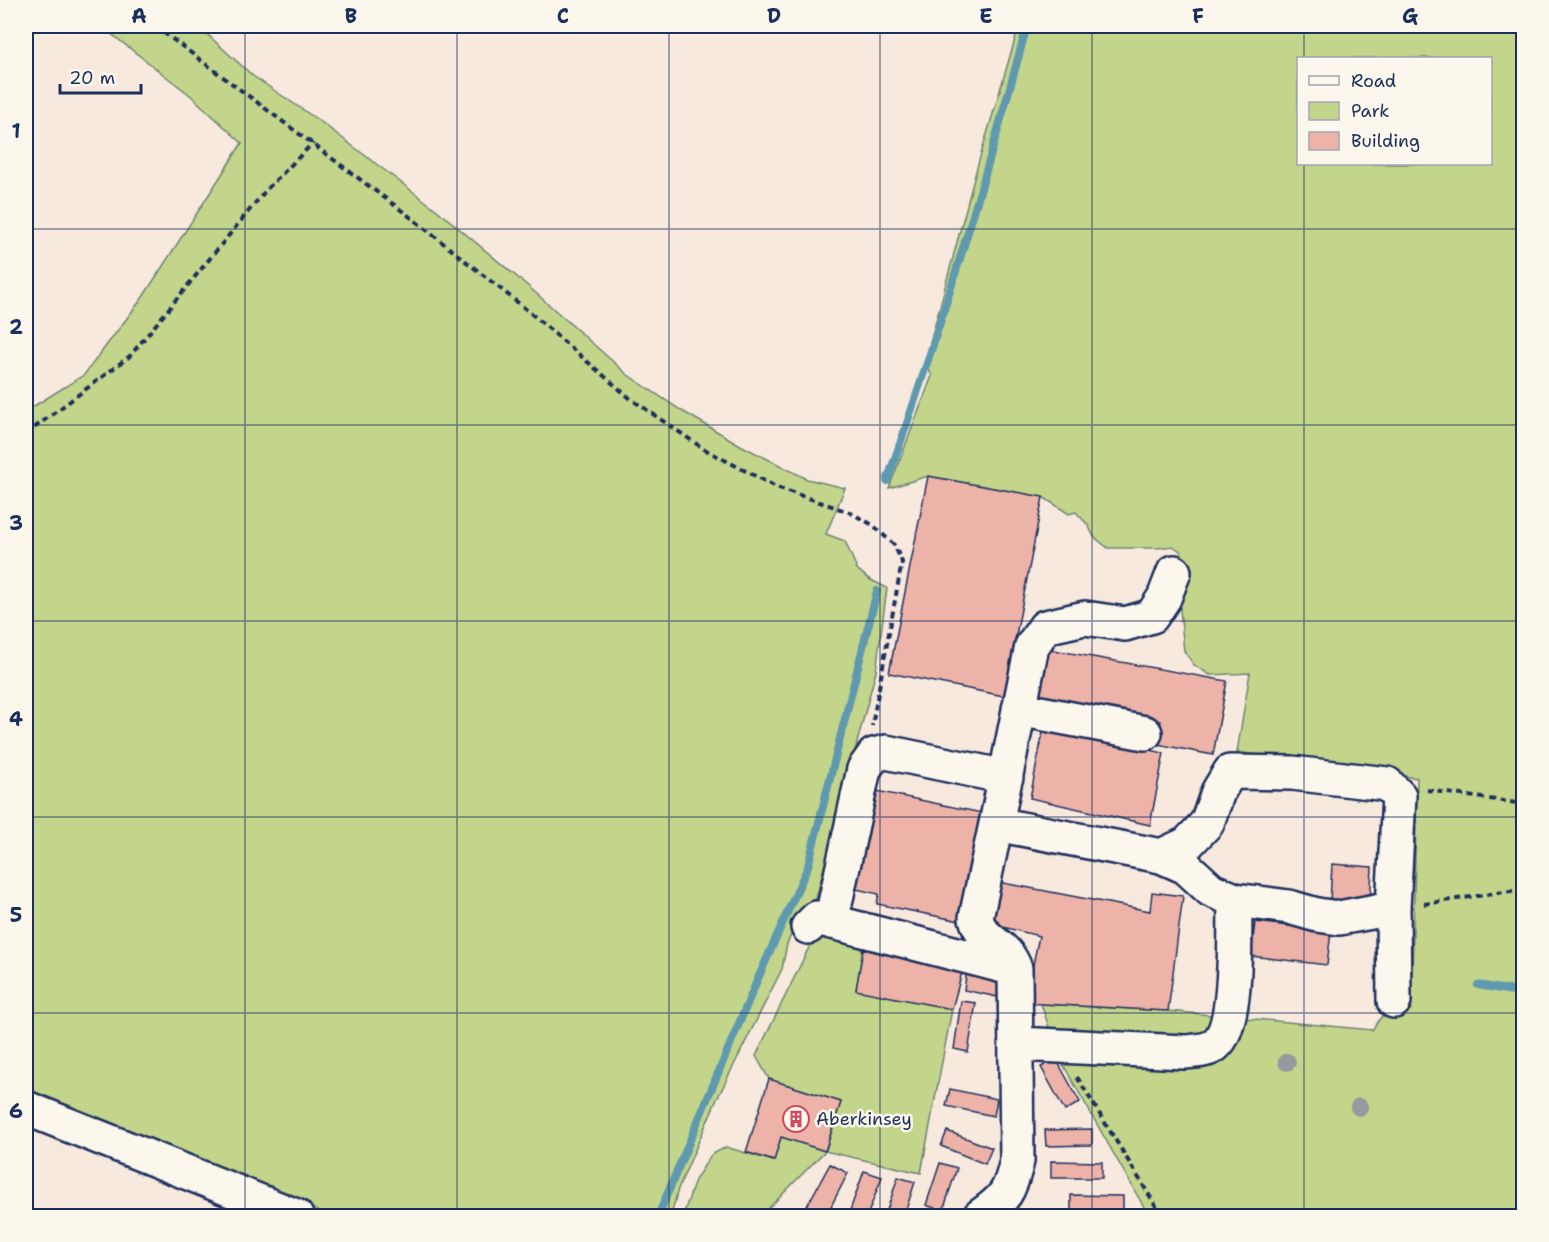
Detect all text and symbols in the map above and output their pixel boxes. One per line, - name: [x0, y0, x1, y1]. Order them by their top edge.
- text: A: [131, 3, 147, 29]
- text: B: [345, 3, 357, 29]
- text: C: [557, 3, 569, 29]
- text: D: [767, 3, 781, 29]
- text: E: [979, 3, 993, 29]
- text: F: [1192, 3, 1204, 29]
- text: G: [1402, 3, 1418, 29]
- scale bar: [60, 57, 141, 95]
- legend: [1297, 57, 1492, 165]
- text: 20 m: [69, 66, 115, 90]
- text: Road: [1351, 69, 1396, 93]
- text: Park: [1351, 99, 1390, 123]
- text: 1: [11, 118, 21, 144]
- text: Building: [1351, 129, 1420, 153]
- text: 2: [9, 314, 23, 340]
- text: 3: [9, 510, 23, 536]
- text: 4: [9, 706, 23, 732]
- text: 5: [10, 902, 22, 928]
- text: 6: [9, 1098, 23, 1124]
- building icon: Aberkinsey: [781, 1104, 811, 1134]
- place label: Aberkinsey: [816, 1107, 912, 1131]

